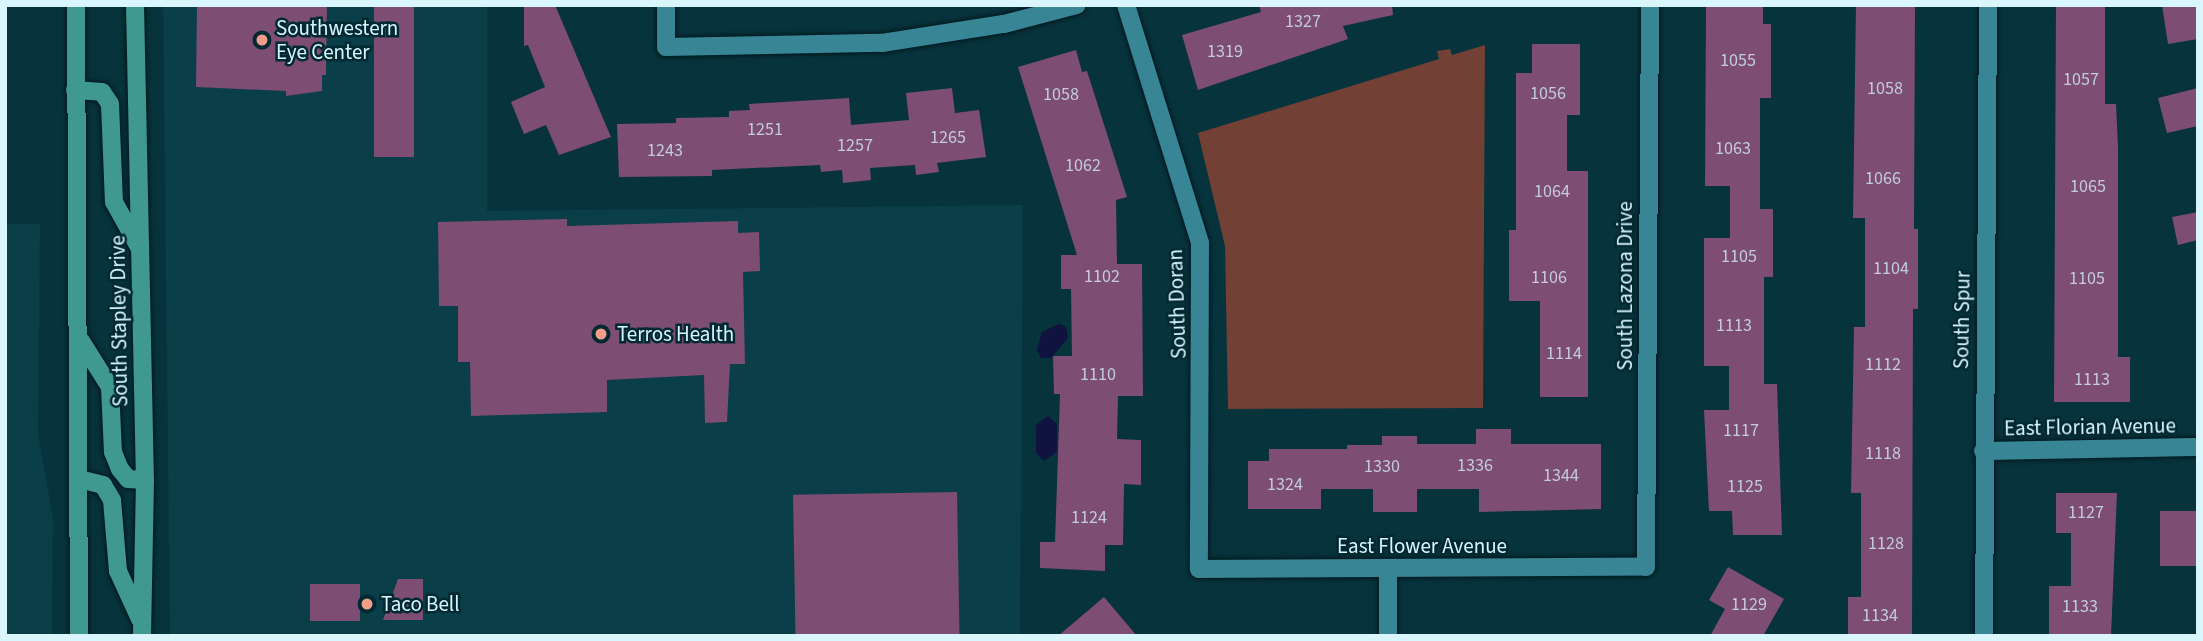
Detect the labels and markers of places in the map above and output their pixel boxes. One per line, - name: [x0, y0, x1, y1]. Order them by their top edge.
- place label: Southwestern Eye Center: [276, 15, 398, 65]
- marker: Southwestern Eye Center: [254, 32, 270, 48]
- place label: Terros Health: [617, 321, 734, 347]
- marker: Terros Health: [591, 324, 611, 344]
- place label: Taco Bell: [381, 591, 460, 617]
- marker: Taco Bell: [359, 596, 375, 612]

